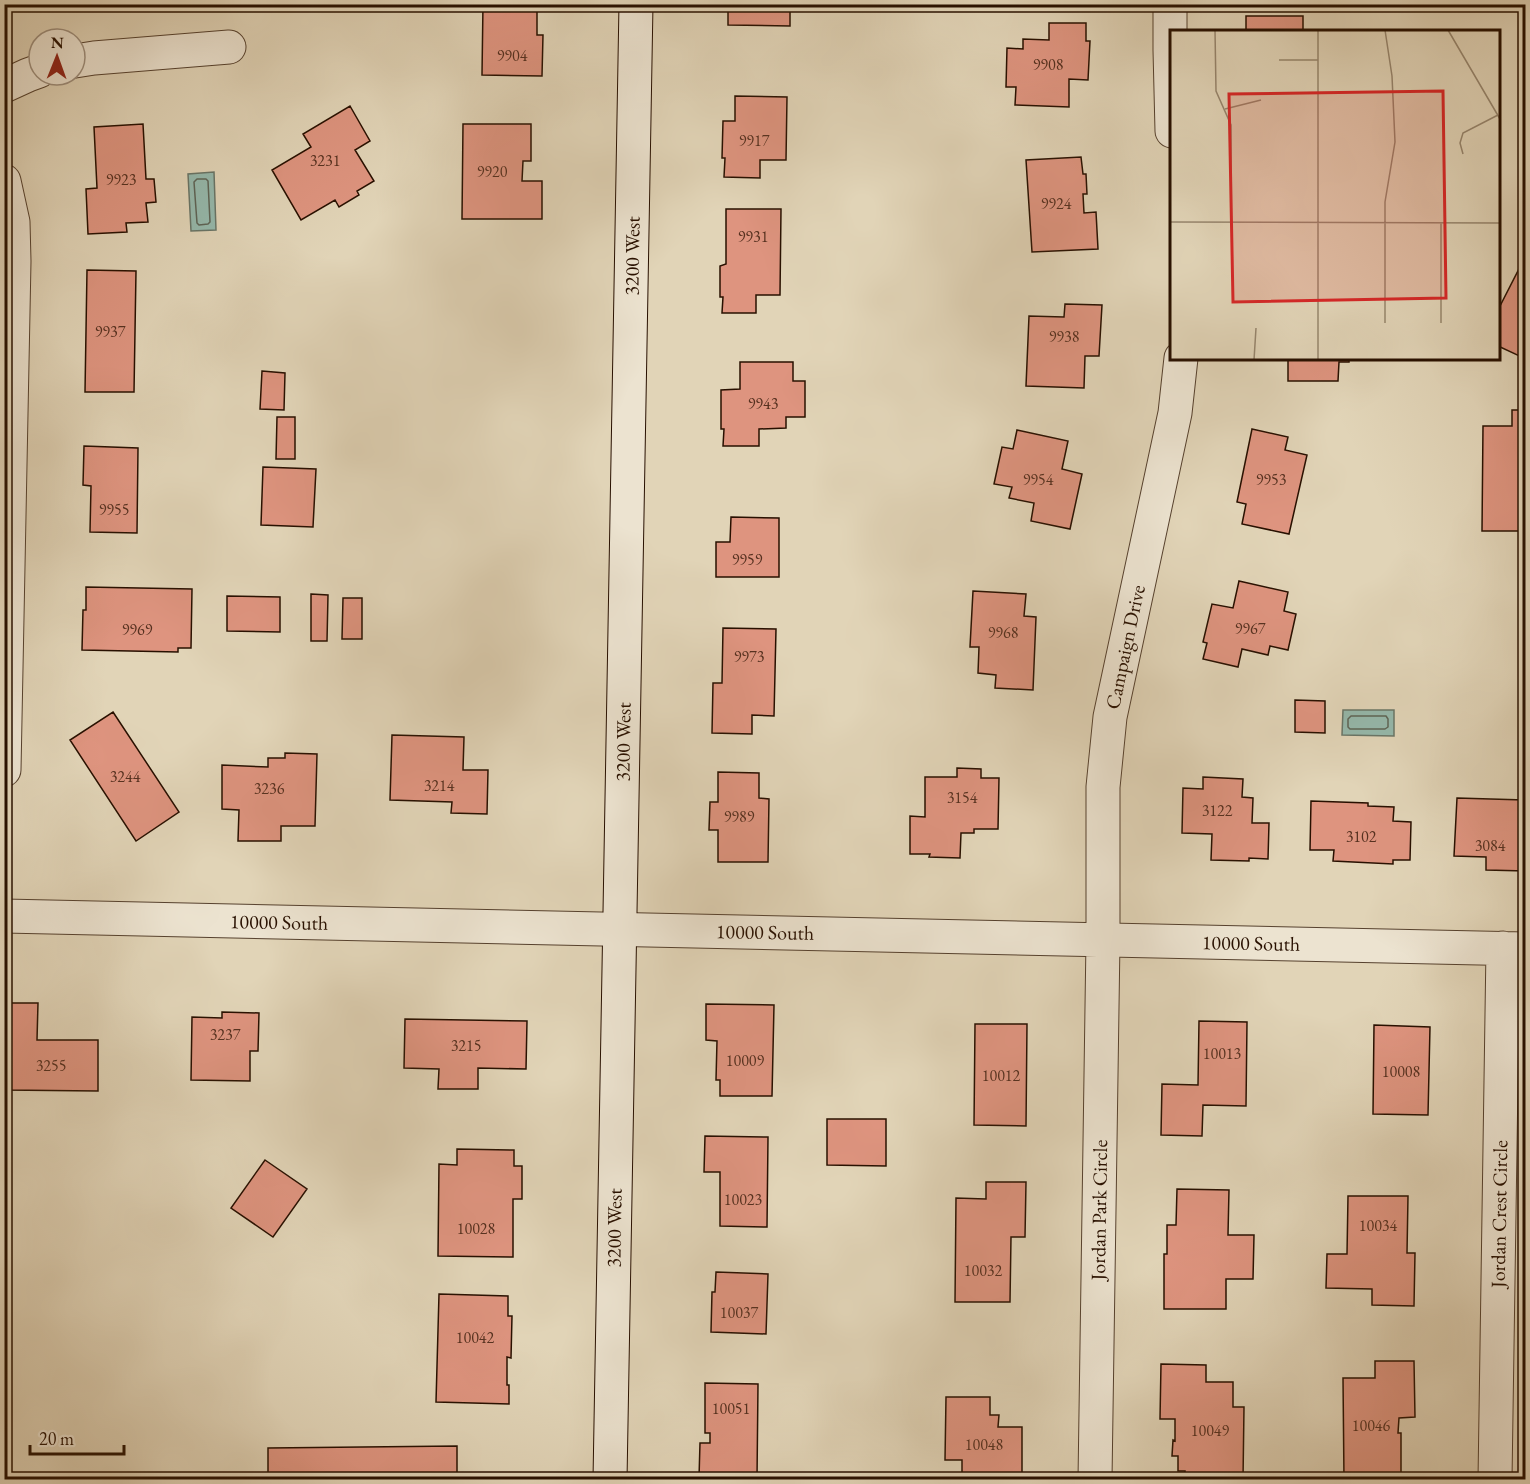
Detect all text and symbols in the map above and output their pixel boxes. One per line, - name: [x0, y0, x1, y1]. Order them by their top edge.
- north arrow: [27, 27, 87, 87]
- inset map: [1170, 30, 1500, 360]
- text: N: [51, 32, 64, 53]
- house number: 9904: [497, 45, 528, 66]
- house number: 9908: [1033, 54, 1064, 75]
- house number: 9917: [739, 130, 770, 151]
- house number: 3231: [310, 150, 340, 171]
- house number: 9920: [477, 161, 508, 182]
- house number: 9923: [106, 169, 137, 190]
- house number: 9924: [1041, 193, 1072, 214]
- street label: 3200 West: [618, 215, 646, 296]
- house number: 9931: [738, 226, 768, 247]
- house number: 9937: [95, 321, 126, 342]
- house number: 9938: [1049, 326, 1080, 347]
- house number: 9943: [748, 393, 779, 414]
- house number: 9954: [1023, 469, 1054, 490]
- house number: 9953: [1256, 469, 1287, 490]
- house number: 9955: [99, 499, 129, 520]
- house number: 9959: [732, 549, 763, 570]
- street label: Campaign Drive: [1099, 582, 1151, 712]
- house number: 9967: [1235, 618, 1266, 639]
- house number: 9969: [122, 619, 153, 640]
- house number: 9968: [988, 622, 1019, 643]
- house number: 9973: [734, 646, 765, 667]
- street label: 3200 West: [609, 701, 637, 782]
- house number: 3244: [110, 766, 141, 787]
- house number: 3214: [424, 775, 455, 796]
- house number: 3236: [254, 778, 285, 799]
- house number: 3154: [947, 787, 978, 808]
- house number: 3122: [1202, 800, 1233, 821]
- house number: 9989: [724, 806, 755, 827]
- house number: 3102: [1346, 826, 1377, 847]
- house number: 3084: [1475, 835, 1506, 856]
- street label: 10000 South: [230, 908, 328, 936]
- street label: 10000 South: [716, 918, 814, 946]
- street label: 10000 South: [1202, 929, 1300, 957]
- house number: 3237: [210, 1024, 241, 1045]
- house number: 3215: [451, 1035, 481, 1056]
- house number: 10013: [1203, 1043, 1242, 1064]
- house number: 10009: [726, 1050, 765, 1071]
- house number: 3255: [36, 1055, 66, 1076]
- house number: 10008: [1382, 1061, 1421, 1082]
- house number: 10012: [982, 1065, 1021, 1086]
- street label: Jordan Park Circle: [1085, 1139, 1113, 1283]
- street label: Jordan Crest Circle: [1485, 1140, 1513, 1290]
- street label: 3200 West: [600, 1187, 628, 1268]
- house number: 10023: [724, 1189, 763, 1210]
- house number: 10034: [1359, 1215, 1398, 1236]
- house number: 10028: [457, 1218, 496, 1239]
- house number: 10032: [964, 1260, 1003, 1281]
- house number: 10037: [720, 1302, 759, 1323]
- house number: 10042: [456, 1327, 495, 1348]
- house number: 10051: [712, 1398, 750, 1419]
- house number: 10046: [1352, 1415, 1391, 1436]
- scale bar: [30, 1418, 124, 1456]
- house number: 10049: [1191, 1420, 1230, 1441]
- text: 20 m: [39, 1427, 74, 1450]
- house number: 10048: [965, 1434, 1004, 1455]

